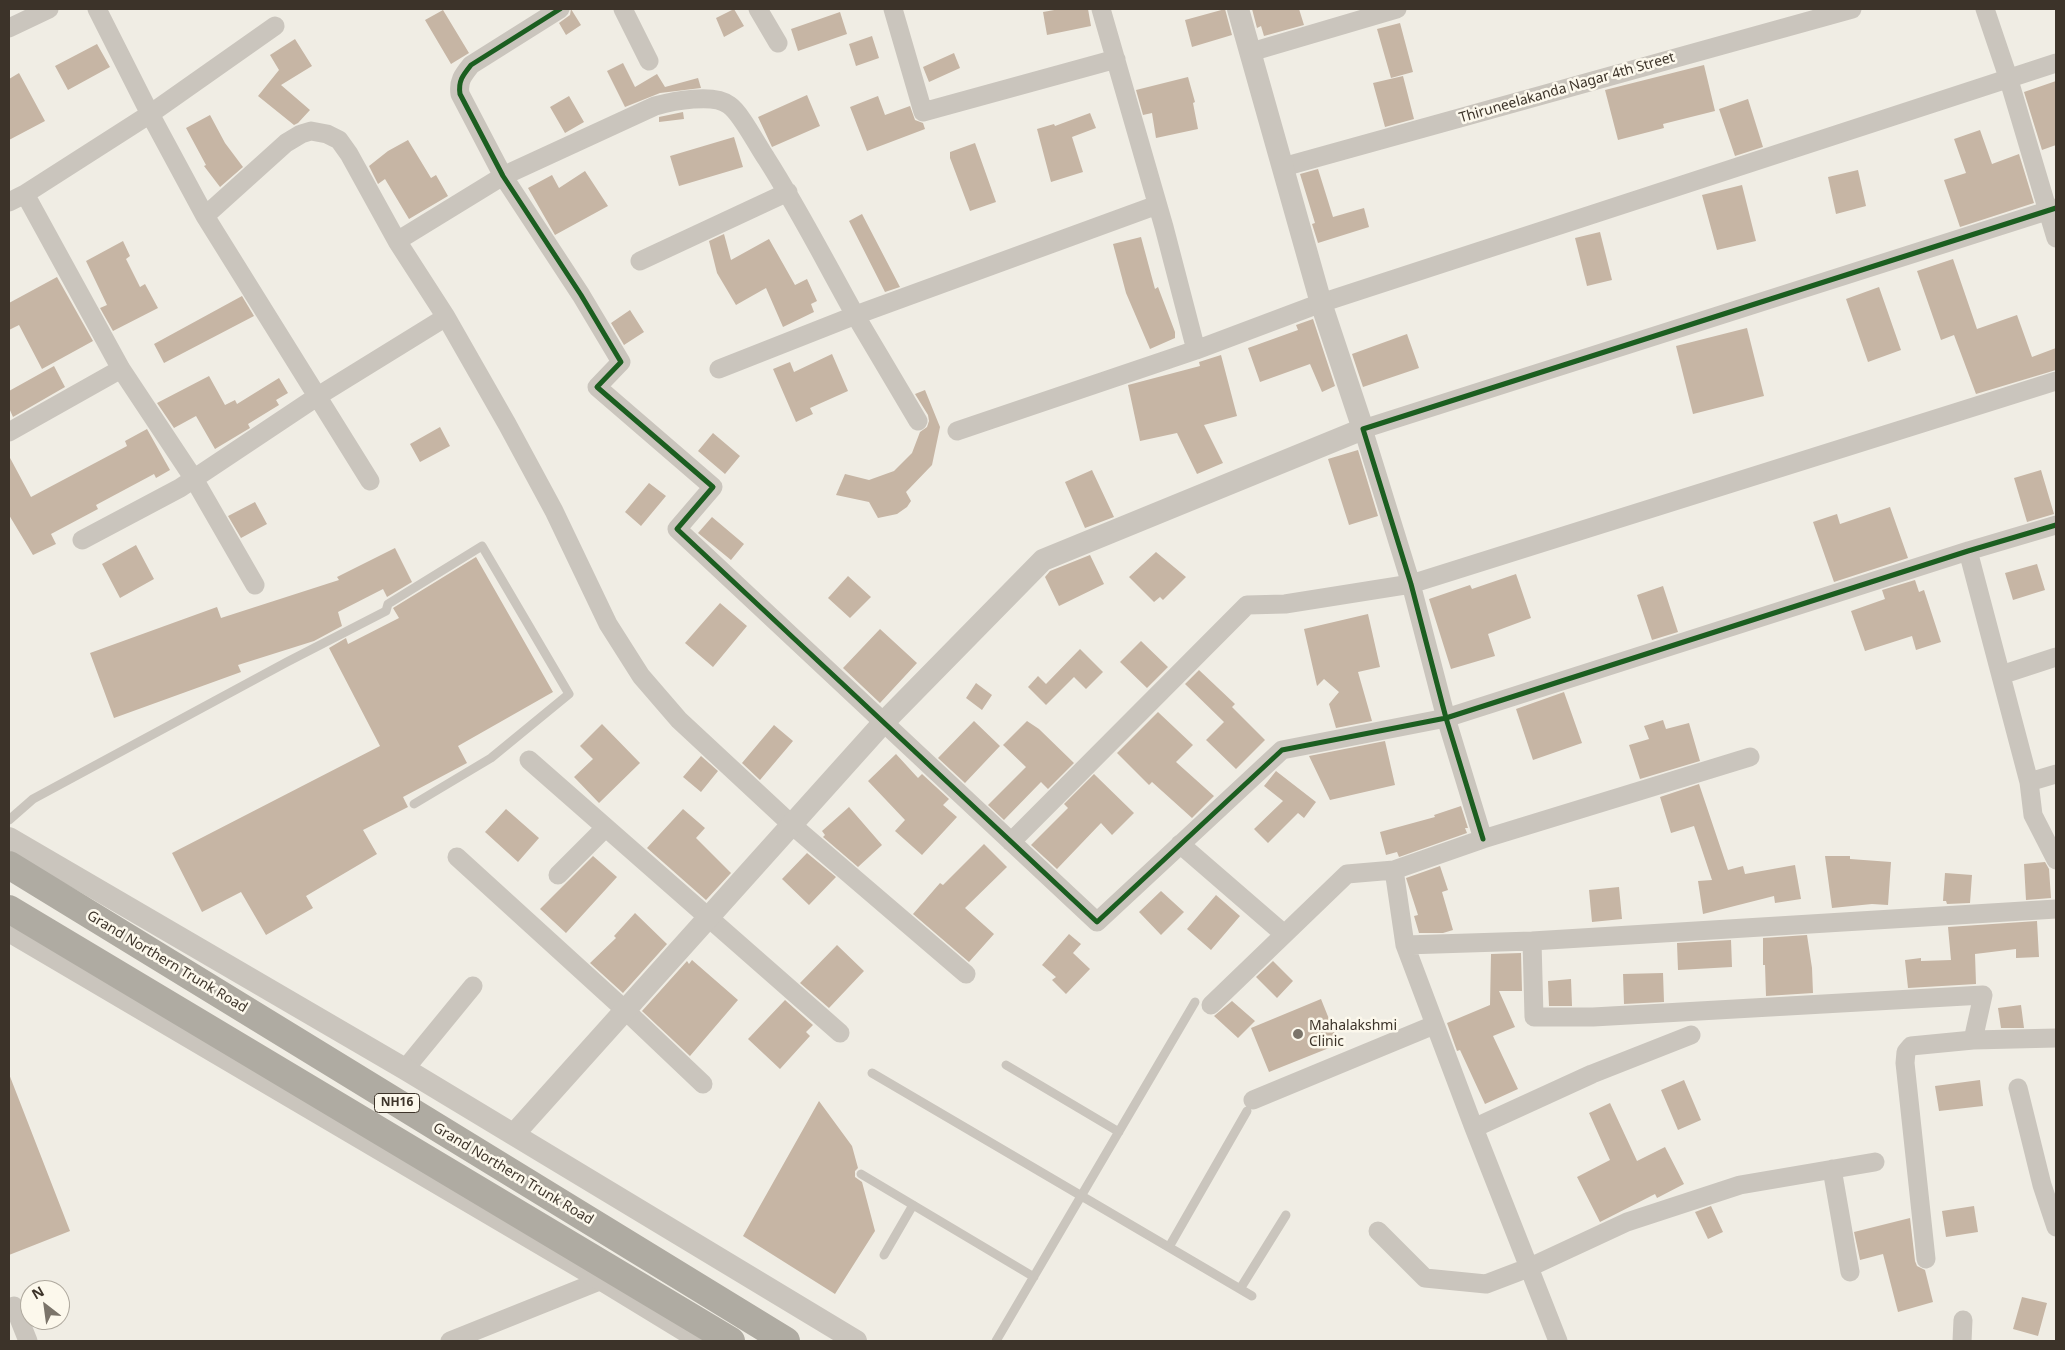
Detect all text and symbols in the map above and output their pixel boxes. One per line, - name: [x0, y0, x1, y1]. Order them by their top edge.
- street label: Thiruneelakanda Nagar 4th Street: [1457, 49, 1677, 127]
- street label: Grand Northern Trunk Road: [84, 907, 250, 1017]
- place label: Mahalakshmi Clinic: [1309, 1018, 1397, 1050]
- marker: Mahalakshmi Clinic: [1291, 1027, 1305, 1041]
- road number: NH16: [374, 1094, 420, 1112]
- street label: Grand Northern Trunk Road: [430, 1119, 596, 1229]
- north arrow: [20, 1280, 70, 1330]
- text: N: [28, 1281, 47, 1304]

